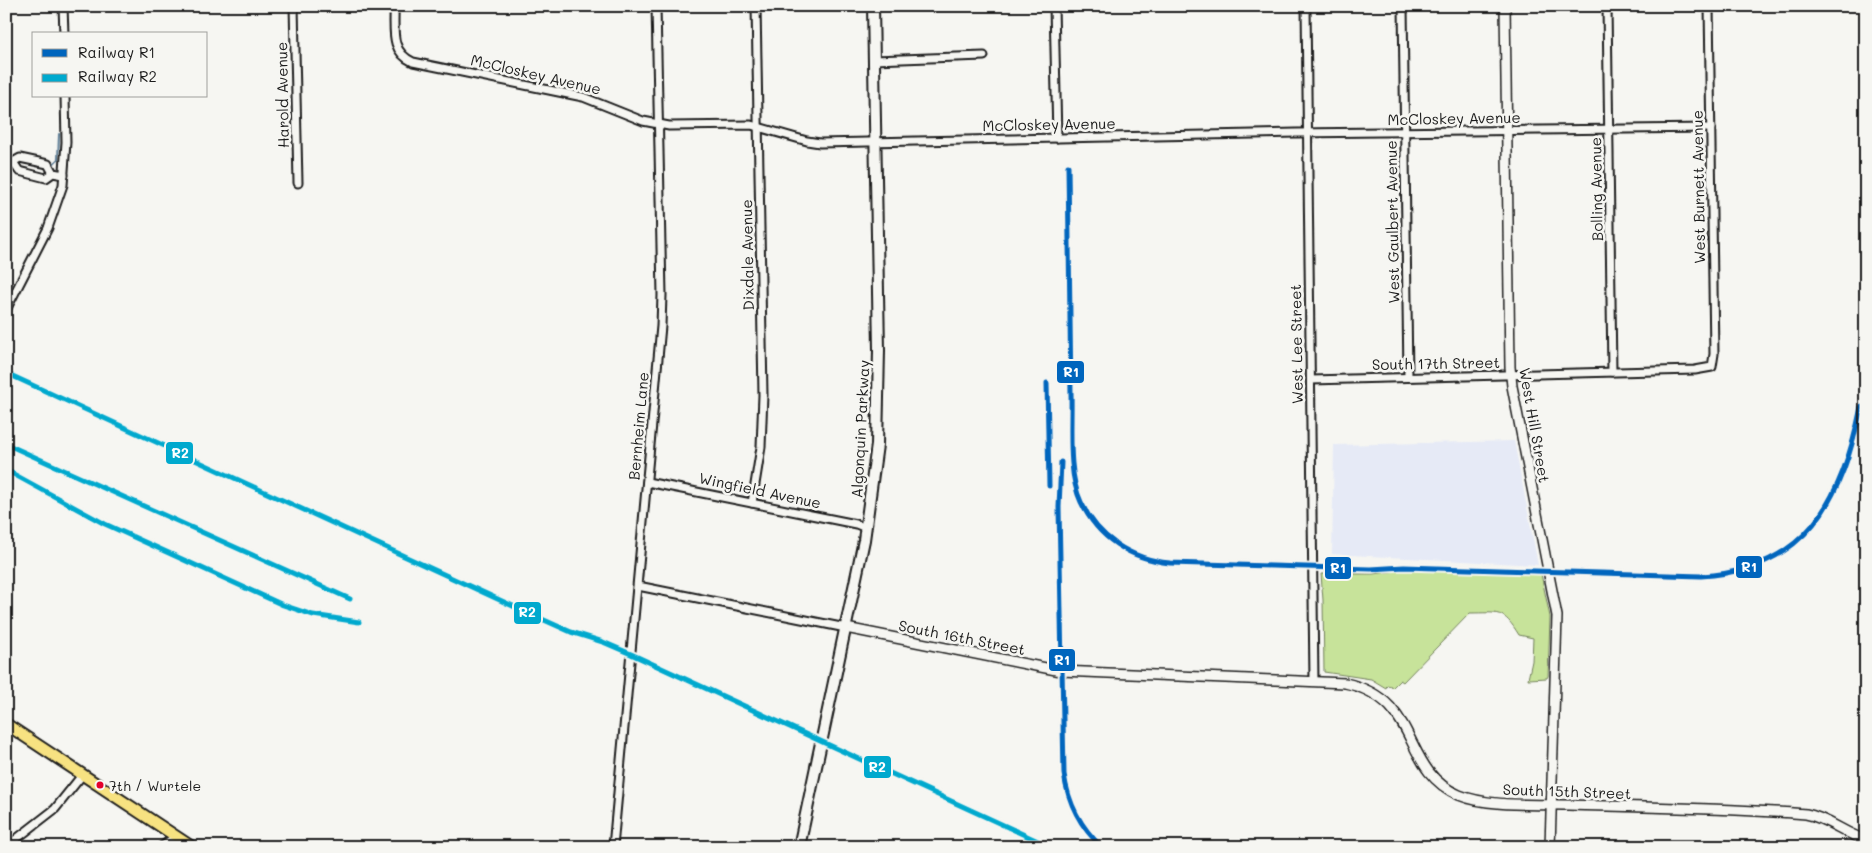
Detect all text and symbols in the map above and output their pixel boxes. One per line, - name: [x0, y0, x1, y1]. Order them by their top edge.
- legend: [32, 32, 208, 98]
- text: Railway R1: [78, 42, 155, 62]
- street label: Harold Avenue: [271, 42, 293, 148]
- street label: McCloskey Avenue: [469, 49, 603, 99]
- text: Railway R2: [78, 66, 157, 86]
- street label: McCloskey Avenue: [1387, 107, 1521, 129]
- street label: West Burnett Avenue: [1687, 110, 1709, 264]
- street label: McCloskey Avenue: [982, 113, 1116, 135]
- street label: Bolling Avenue: [1585, 137, 1607, 241]
- street label: West Gaulbert Avenue: [1381, 140, 1403, 304]
- street label: Dixdale Avenue: [736, 199, 758, 311]
- street label: West Lee Street: [1285, 284, 1307, 404]
- street label: South 17th Street: [1372, 352, 1500, 374]
- street label: Algonquin Parkway: [846, 359, 874, 499]
- line badge: R1: [1056, 360, 1085, 384]
- text: R1: [1063, 362, 1079, 381]
- street label: West Hill Street: [1515, 366, 1555, 484]
- street label: Bernheim Lane: [623, 371, 653, 481]
- line badge: R2: [165, 441, 194, 465]
- text: R2: [171, 443, 189, 462]
- street label: Wingfield Avenue: [697, 467, 823, 513]
- line badge: R1: [1735, 555, 1763, 579]
- line badge: R1: [1324, 556, 1352, 580]
- text: R1: [1741, 557, 1757, 576]
- text: R1: [1330, 558, 1346, 577]
- line badge: R2: [513, 601, 542, 625]
- text: R2: [518, 602, 536, 621]
- street label: South 16th Street: [897, 615, 1027, 659]
- line badge: R1: [1048, 648, 1076, 672]
- text: R1: [1054, 650, 1070, 669]
- line badge: R2: [863, 755, 892, 779]
- text: R2: [868, 757, 886, 776]
- place label: 7th / Wurtele: [109, 776, 201, 795]
- street label: South 15th Street: [1502, 779, 1632, 803]
- marker: 7th / Wurtele: [95, 780, 105, 790]

